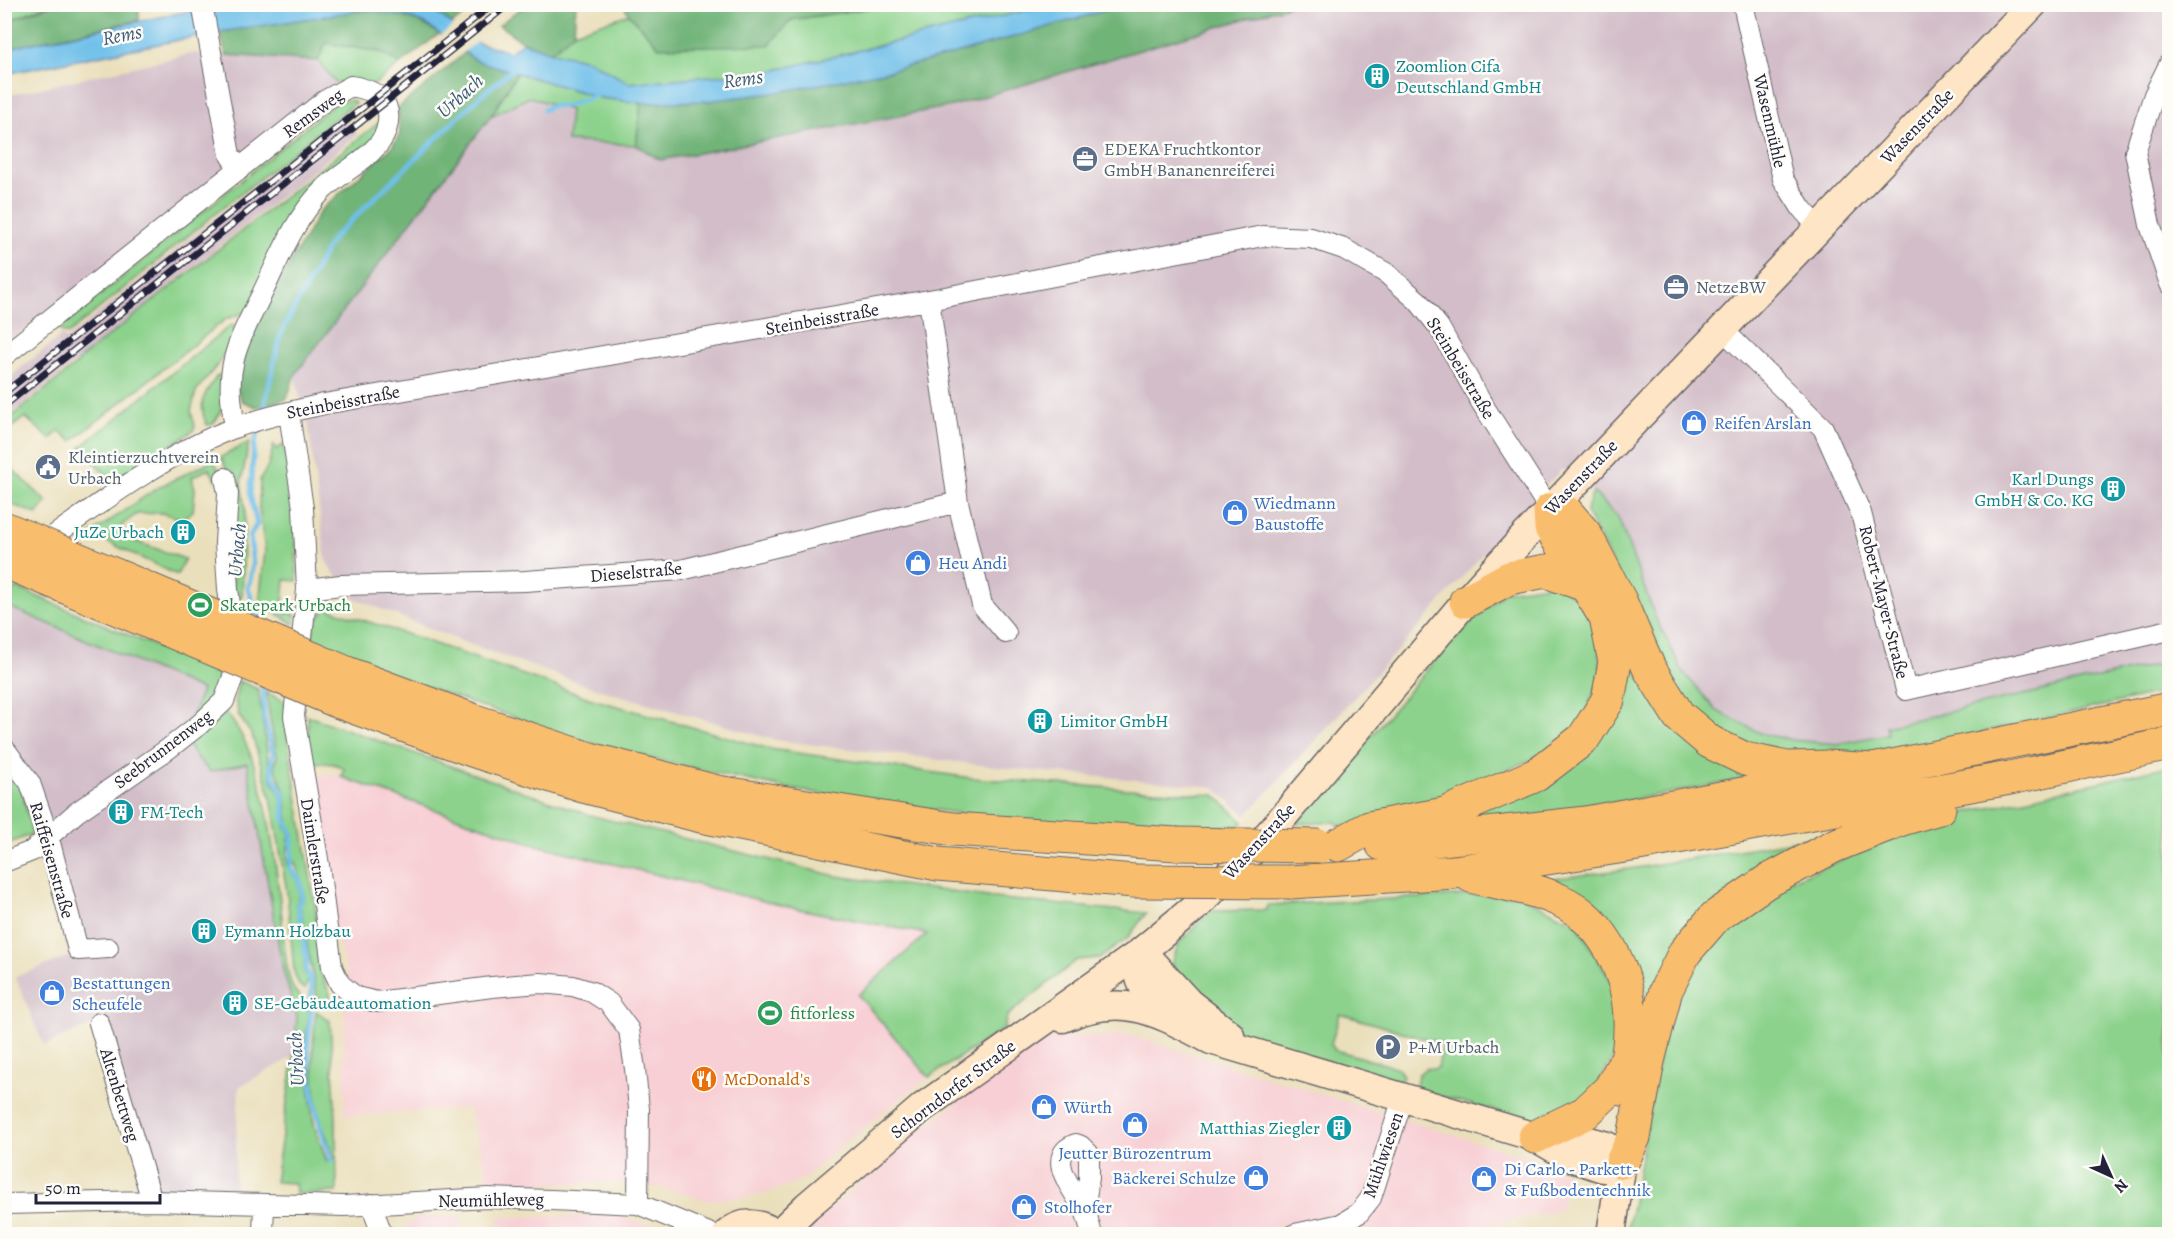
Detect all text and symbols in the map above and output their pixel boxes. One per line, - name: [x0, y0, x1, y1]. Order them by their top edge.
- water label: Rems: [100, 18, 144, 52]
- place label: Zoomlion Cifa Deutschland GmbH: [1396, 54, 1542, 99]
- building icon: Zoomlion Cifa Deutschland GmbH: [1362, 61, 1392, 91]
- water label: Rems: [721, 63, 765, 95]
- water label: Urbach: [431, 68, 489, 124]
- street label: Wasenmühle: [1747, 71, 1792, 170]
- street label: Remsweg: [278, 83, 348, 143]
- street label: Wasenstraße: [1874, 83, 1959, 170]
- place label: EDEKA Fruchtkontor GmbH Bananenreiferei: [1104, 137, 1275, 182]
- office icon: EDEKA Fruchtkontor GmbH Bananenreiferei: [1070, 144, 1100, 174]
- office icon: NetzeBW: [1661, 272, 1691, 302]
- place label: NetzeBW: [1696, 275, 1766, 299]
- street label: Steinbeisstraße: [763, 297, 881, 341]
- street label: Steinbeisstraße: [1421, 313, 1501, 423]
- street label: Steinbeisstraße: [284, 379, 402, 425]
- shop icon: Reifen Arslan: [1679, 408, 1709, 438]
- place label: Reifen Arslan: [1714, 411, 1812, 435]
- street label: Wasenstraße: [1538, 434, 1623, 521]
- place label: Kleintierzuchtverein Urbach: [68, 445, 220, 490]
- public building icon: Kleintierzuchtverein Urbach: [33, 452, 63, 482]
- place label: Karl Dungs GmbH & Co. KG: [1974, 467, 2094, 512]
- building icon: Karl Dungs GmbH & Co. KG: [2098, 474, 2128, 504]
- place label: Wiedmann Baustoffe: [1253, 491, 1336, 536]
- shop icon: Wiedmann Baustoffe: [1220, 498, 1250, 528]
- building icon: JuZe Urbach: [168, 517, 198, 547]
- place label: JuZe Urbach: [74, 520, 164, 544]
- water label: Urbach: [221, 522, 253, 578]
- street label: Robert-Mayer-Straße: [1853, 523, 1915, 681]
- shop icon: Heu Andi: [903, 548, 933, 578]
- place label: Heu Andi: [938, 551, 1007, 575]
- street label: Dieselstraße: [589, 556, 683, 588]
- sports icon: Skatepark Urbach: [185, 590, 215, 620]
- place label: Skatepark Urbach: [220, 593, 352, 617]
- street label: Seebrunnenweg: [109, 704, 217, 794]
- building icon: Limitor GmbH: [1025, 706, 1055, 736]
- place label: Limitor GmbH: [1060, 709, 1169, 733]
- street label: Daimlerstraße: [295, 796, 335, 906]
- building icon: FM-Tech: [106, 797, 136, 827]
- street label: Wasenstraße: [1217, 798, 1300, 885]
- street label: Raiffeisenstraße: [24, 799, 80, 921]
- place label: FM-Tech: [140, 800, 204, 824]
- building icon: Eymann Holzbau: [189, 916, 219, 946]
- place label: Eymann Holzbau: [224, 919, 351, 943]
- place label: Bestattungen Scheufele: [72, 971, 171, 1016]
- shop icon: Bestattungen Scheufele: [37, 978, 67, 1008]
- building icon: SE-Gebäudeautomation: [220, 988, 250, 1018]
- place label: SE-Gebäudeautomation: [254, 991, 432, 1015]
- sports icon: fitforless: [755, 998, 785, 1028]
- place label: fitforless: [790, 1001, 855, 1025]
- water label: Urbach: [281, 1031, 311, 1087]
- parking icon: P+M Urbach: [1373, 1032, 1403, 1062]
- street label: Schorndorfer Straße: [885, 1034, 1021, 1144]
- place label: P+M Urbach: [1408, 1035, 1500, 1059]
- street label: Altenbettweg: [94, 1044, 146, 1145]
- restaurant icon: McDonald's: [689, 1064, 719, 1094]
- place label: McDonald's: [724, 1067, 810, 1091]
- shop icon: Würth: [1029, 1092, 1059, 1122]
- place label: Würth: [1063, 1095, 1113, 1119]
- street label: Mühlwiesen: [1357, 1109, 1409, 1201]
- shop icon: Jeutter Bürozentrum: [1120, 1110, 1150, 1140]
- building icon: Matthias Ziegler: [1324, 1113, 1354, 1143]
- place label: Matthias Ziegler: [1199, 1116, 1320, 1140]
- place label: Jeutter Bürozentrum: [1058, 1141, 1212, 1165]
- north arrow: [2081, 1146, 2141, 1206]
- place label: Di Carlo - Parkett- & Fußbodentechnik: [1504, 1157, 1651, 1202]
- shop icon: Bäckerei Schulze: [1241, 1163, 1271, 1193]
- shop icon: Di Carlo - Parkett- & Fußbodentechnik: [1469, 1164, 1499, 1194]
- place label: Bäckerei Schulze: [1112, 1166, 1236, 1190]
- scale bar: [36, 1167, 160, 1205]
- text: N: [2109, 1174, 2133, 1198]
- text: 50 m: [45, 1176, 81, 1200]
- street label: Neumühleweg: [438, 1187, 544, 1213]
- shop icon: Stolhofer: [1009, 1192, 1039, 1222]
- place label: Stolhofer: [1044, 1195, 1112, 1219]

